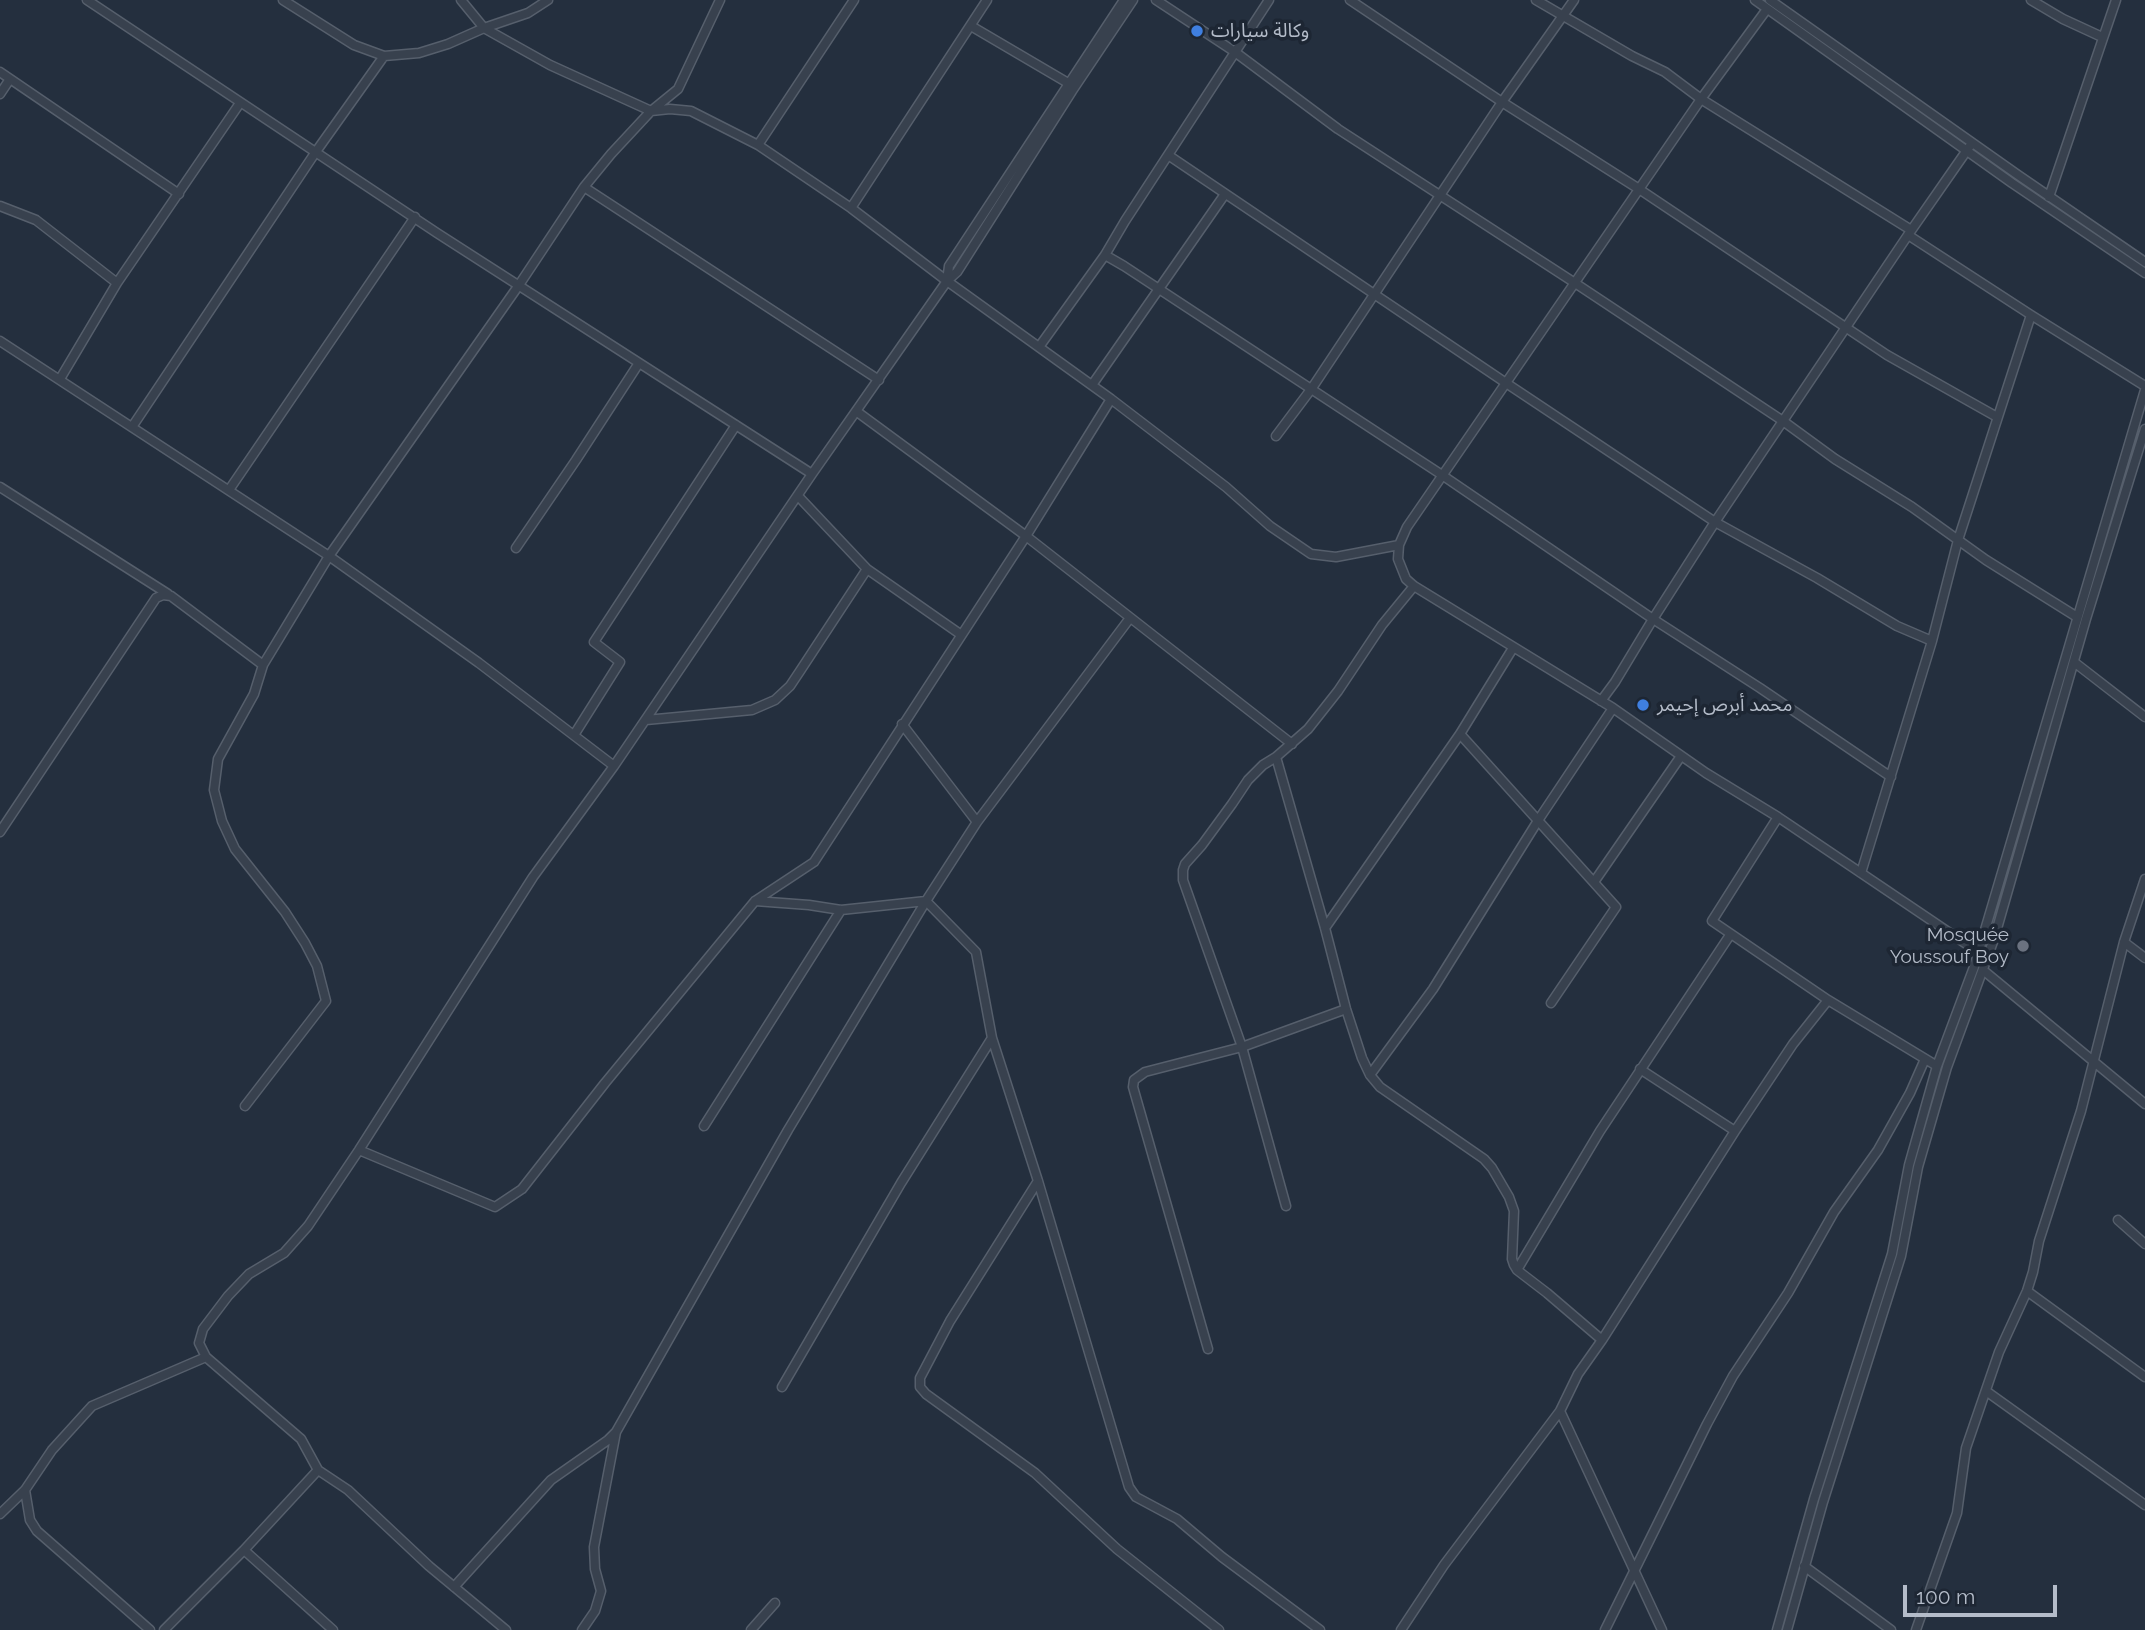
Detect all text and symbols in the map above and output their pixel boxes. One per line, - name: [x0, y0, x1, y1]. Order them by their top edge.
- place label: وكالة سيارات: [1211, 20, 1309, 42]
- marker: وكالة سيارات: [1189, 23, 1205, 39]
- place label: محمد أبرص إحيمر: [1657, 694, 1792, 716]
- marker: محمد أبرص إحيمر: [1635, 697, 1651, 713]
- place label: Mosquée Youssouf Boy: [1890, 924, 2009, 968]
- marker: Mosquée Youssouf Boy: [2015, 938, 2031, 954]
- scale bar: [1907, 1570, 2061, 1614]
- text: 100 m: [1916, 1584, 1975, 1609]

